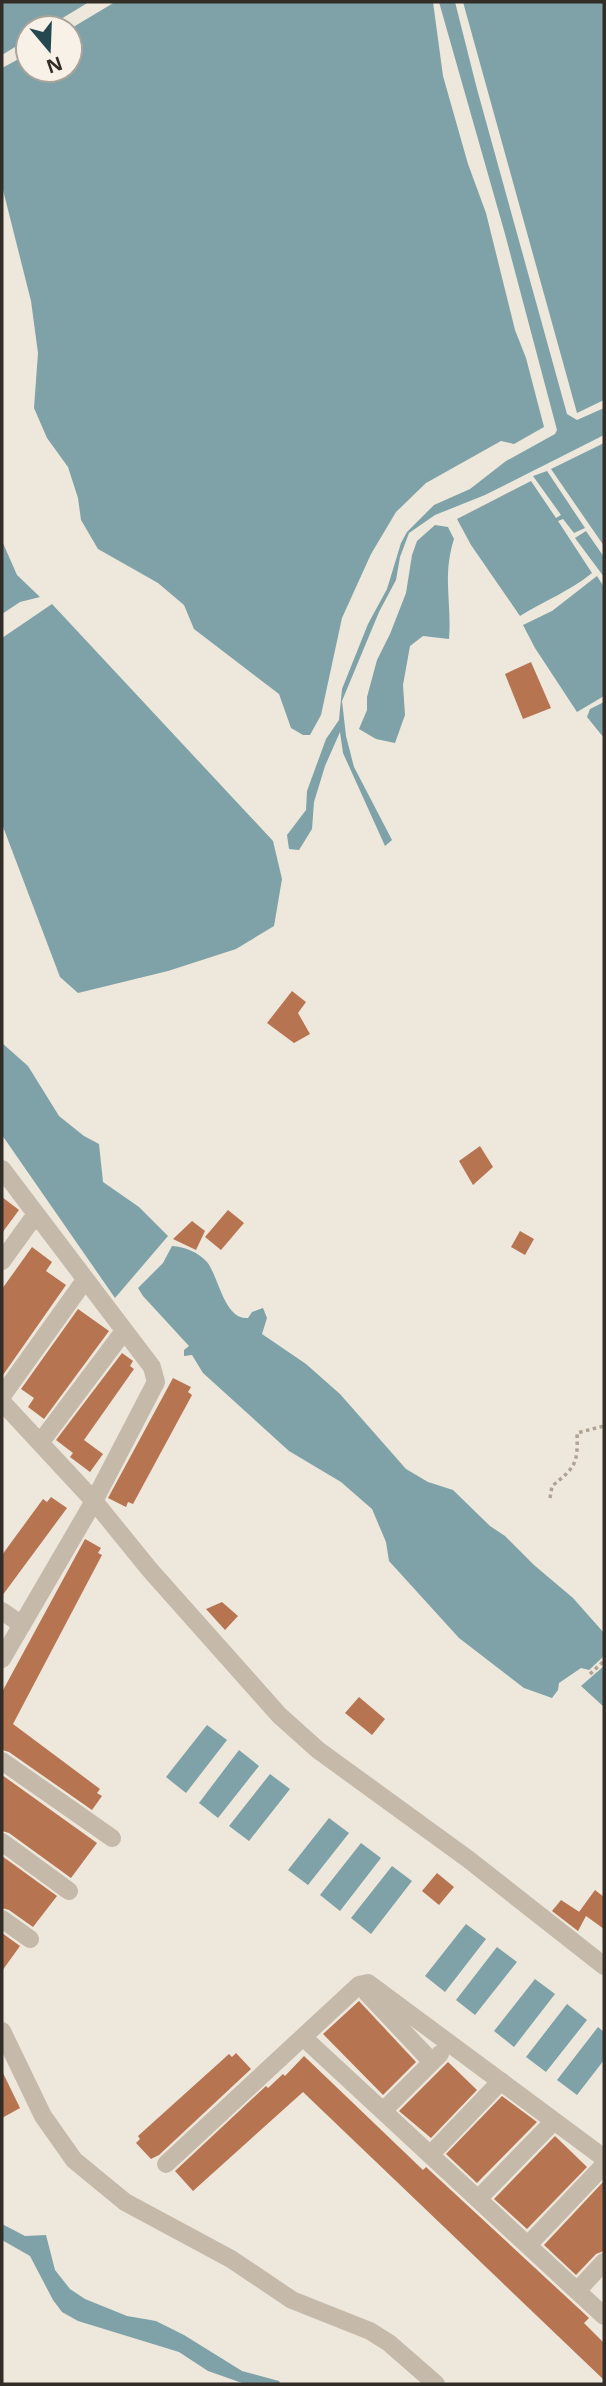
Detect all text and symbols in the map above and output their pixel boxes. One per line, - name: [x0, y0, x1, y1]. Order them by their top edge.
- north arrow: [14, 14, 84, 84]
- text: N: [43, 50, 66, 80]

